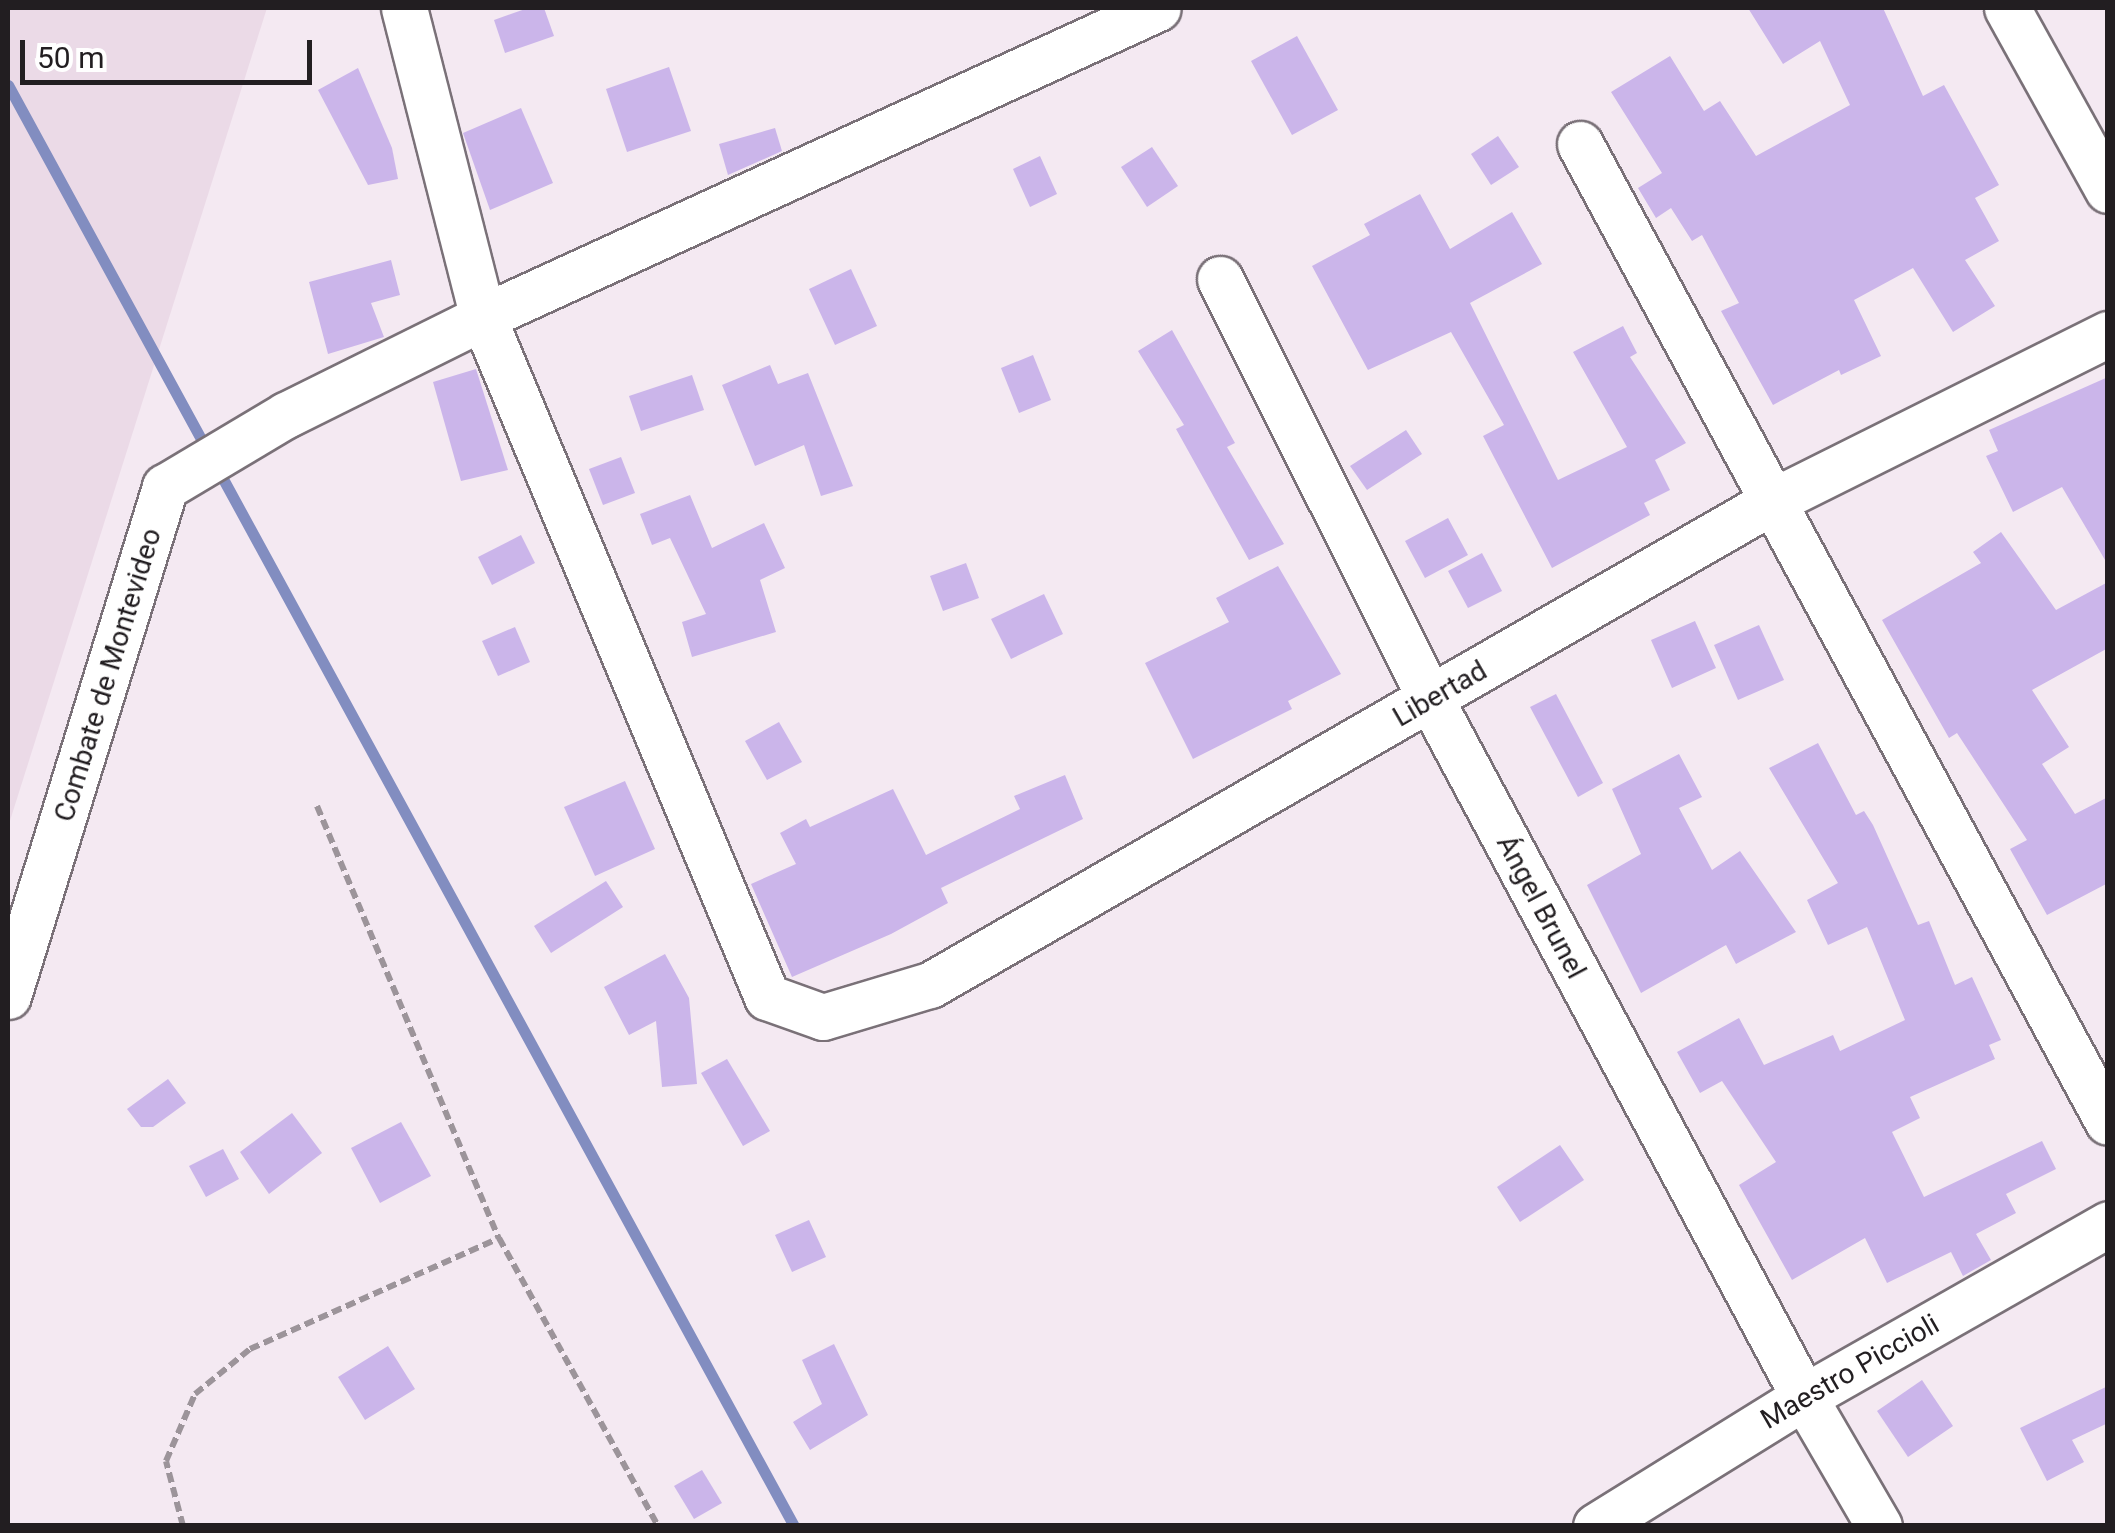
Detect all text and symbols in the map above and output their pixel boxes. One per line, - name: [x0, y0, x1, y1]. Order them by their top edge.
- scale bar: [25, 20, 318, 82]
- text: 50 m: [37, 40, 104, 75]
- street label: Combate de Montevideo: [47, 524, 169, 826]
- street label: Libertad: [1387, 654, 1493, 734]
- street label: Ángel Brunel: [1489, 830, 1593, 984]
- street label: Maestro Piccioli: [1755, 1307, 1945, 1437]

